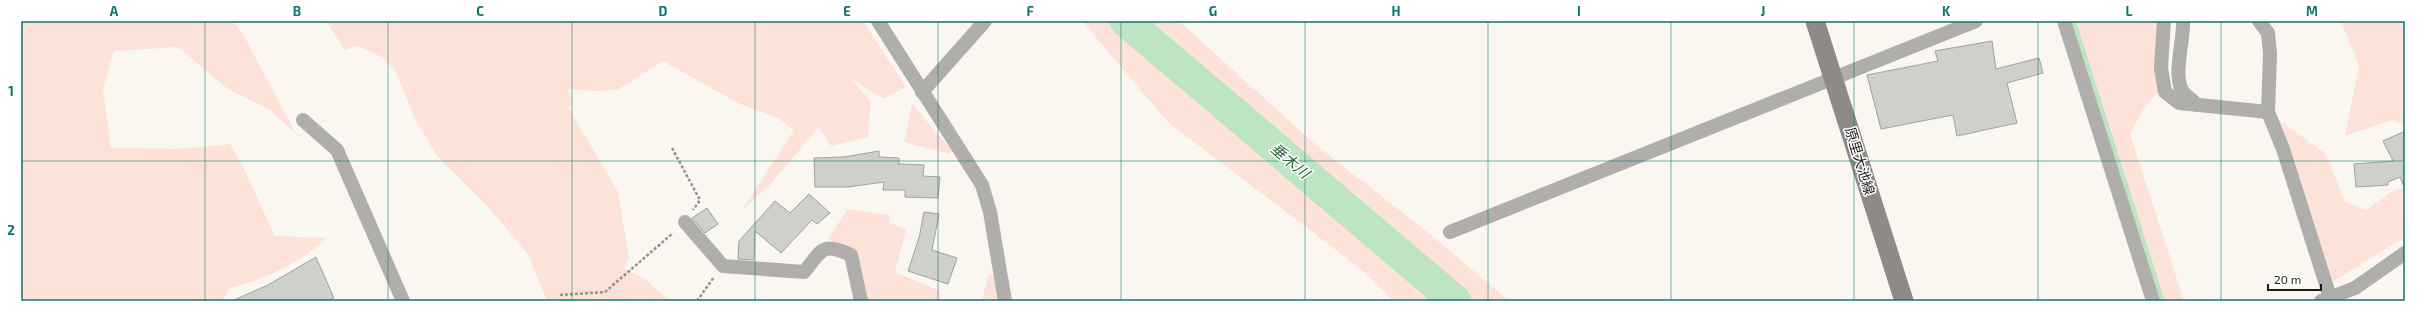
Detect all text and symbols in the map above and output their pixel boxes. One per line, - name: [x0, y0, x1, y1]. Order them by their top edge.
- text: A: [110, 3, 119, 19]
- text: B: [293, 3, 301, 19]
- text: C: [476, 3, 484, 19]
- text: D: [659, 3, 668, 19]
- text: E: [843, 3, 851, 19]
- text: F: [1026, 3, 1034, 19]
- text: G: [1209, 3, 1217, 19]
- text: H: [1392, 3, 1401, 19]
- text: I: [1577, 3, 1581, 19]
- text: J: [1761, 3, 1765, 19]
- text: K: [1942, 3, 1951, 19]
- text: L: [2126, 3, 2133, 19]
- text: M: [2306, 3, 2318, 19]
- text: 1: [8, 83, 14, 99]
- street label: 原里大池線: [1842, 125, 1879, 197]
- water label: 垂木川: [1268, 139, 1315, 183]
- text: 2: [7, 222, 15, 238]
- scale bar: [2268, 266, 2321, 292]
- text: 20 m: [2274, 272, 2301, 286]

